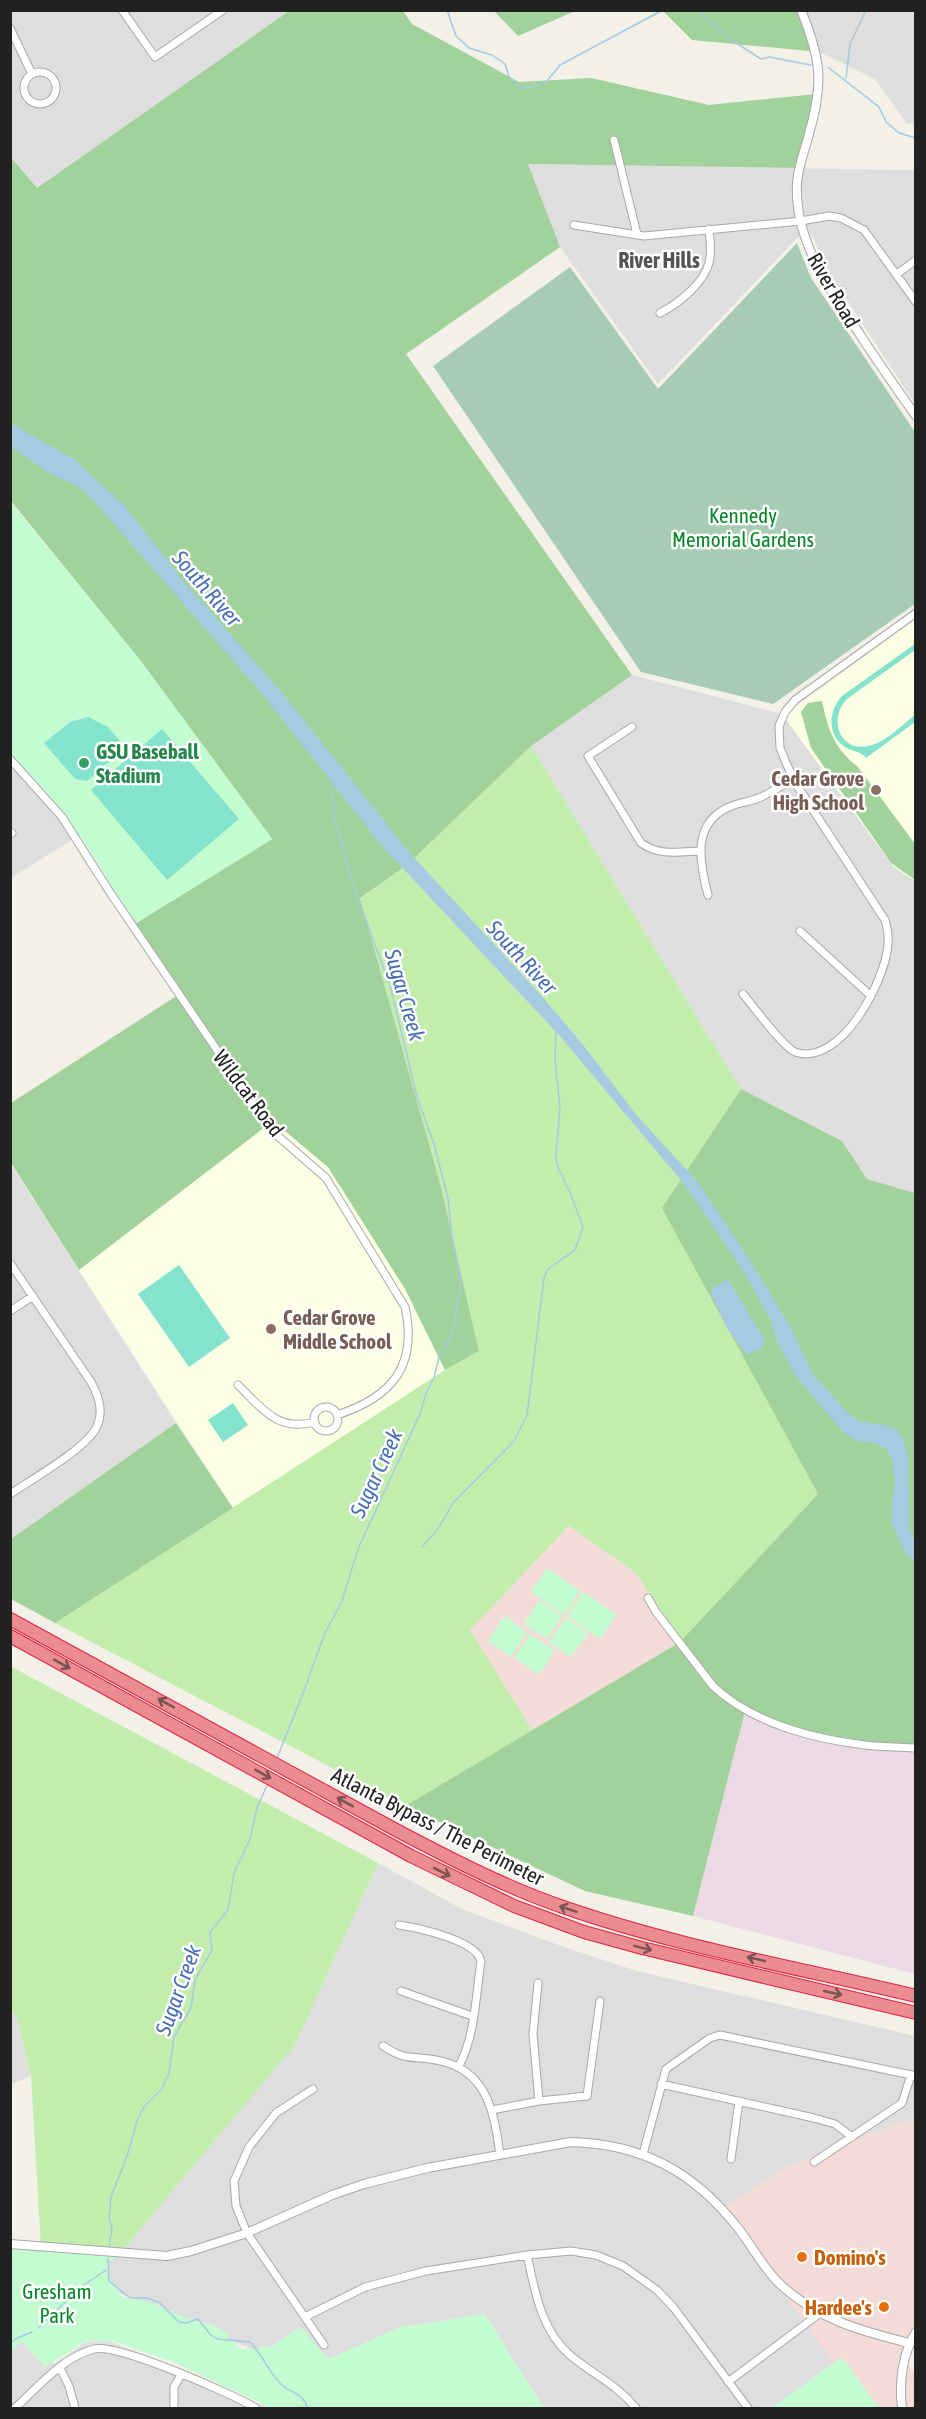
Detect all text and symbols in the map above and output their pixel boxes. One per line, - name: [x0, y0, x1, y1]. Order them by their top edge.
- district label: River Hills: [618, 247, 700, 273]
- street label: River Road: [803, 248, 865, 332]
- park label: Kennedy Memorial Gardens: [672, 503, 814, 551]
- water label: South River: [166, 544, 248, 632]
- place label: GSU Baseball Stadium: [96, 739, 199, 787]
- marker: GSU Baseball Stadium: [77, 756, 91, 770]
- place label: Cedar Grove High School: [771, 766, 864, 814]
- marker: Cedar Grove High School: [869, 783, 883, 797]
- water label: South River: [481, 914, 564, 1000]
- water label: Sugar Creek: [379, 945, 431, 1044]
- street label: Wildcat Road: [209, 1045, 289, 1141]
- place label: Cedar Grove Middle School: [283, 1305, 392, 1353]
- marker: Cedar Grove Middle School: [264, 1322, 278, 1336]
- water label: Sugar Creek: [344, 1424, 408, 1522]
- one-way arrow: [53, 1658, 70, 1670]
- one-way arrow: [157, 1697, 174, 1709]
- street label: Atlanta Bypass / The Perimeter: [328, 1762, 549, 1890]
- one-way arrow: [254, 1768, 271, 1780]
- one-way arrow: [336, 1796, 354, 1807]
- one-way arrow: [432, 1867, 450, 1878]
- one-way arrow: [559, 1902, 578, 1913]
- water label: Sugar Creek: [149, 1941, 206, 2040]
- one-way arrow: [633, 1943, 652, 1955]
- one-way arrow: [747, 1952, 766, 1964]
- one-way arrow: [823, 1988, 842, 1999]
- place label: Domino's: [814, 2245, 886, 2269]
- marker: Domino's: [795, 2250, 809, 2264]
- park label: Gresham Park: [22, 2279, 92, 2327]
- place label: Hardee's: [805, 2295, 873, 2319]
- marker: Hardee's: [877, 2300, 891, 2314]

